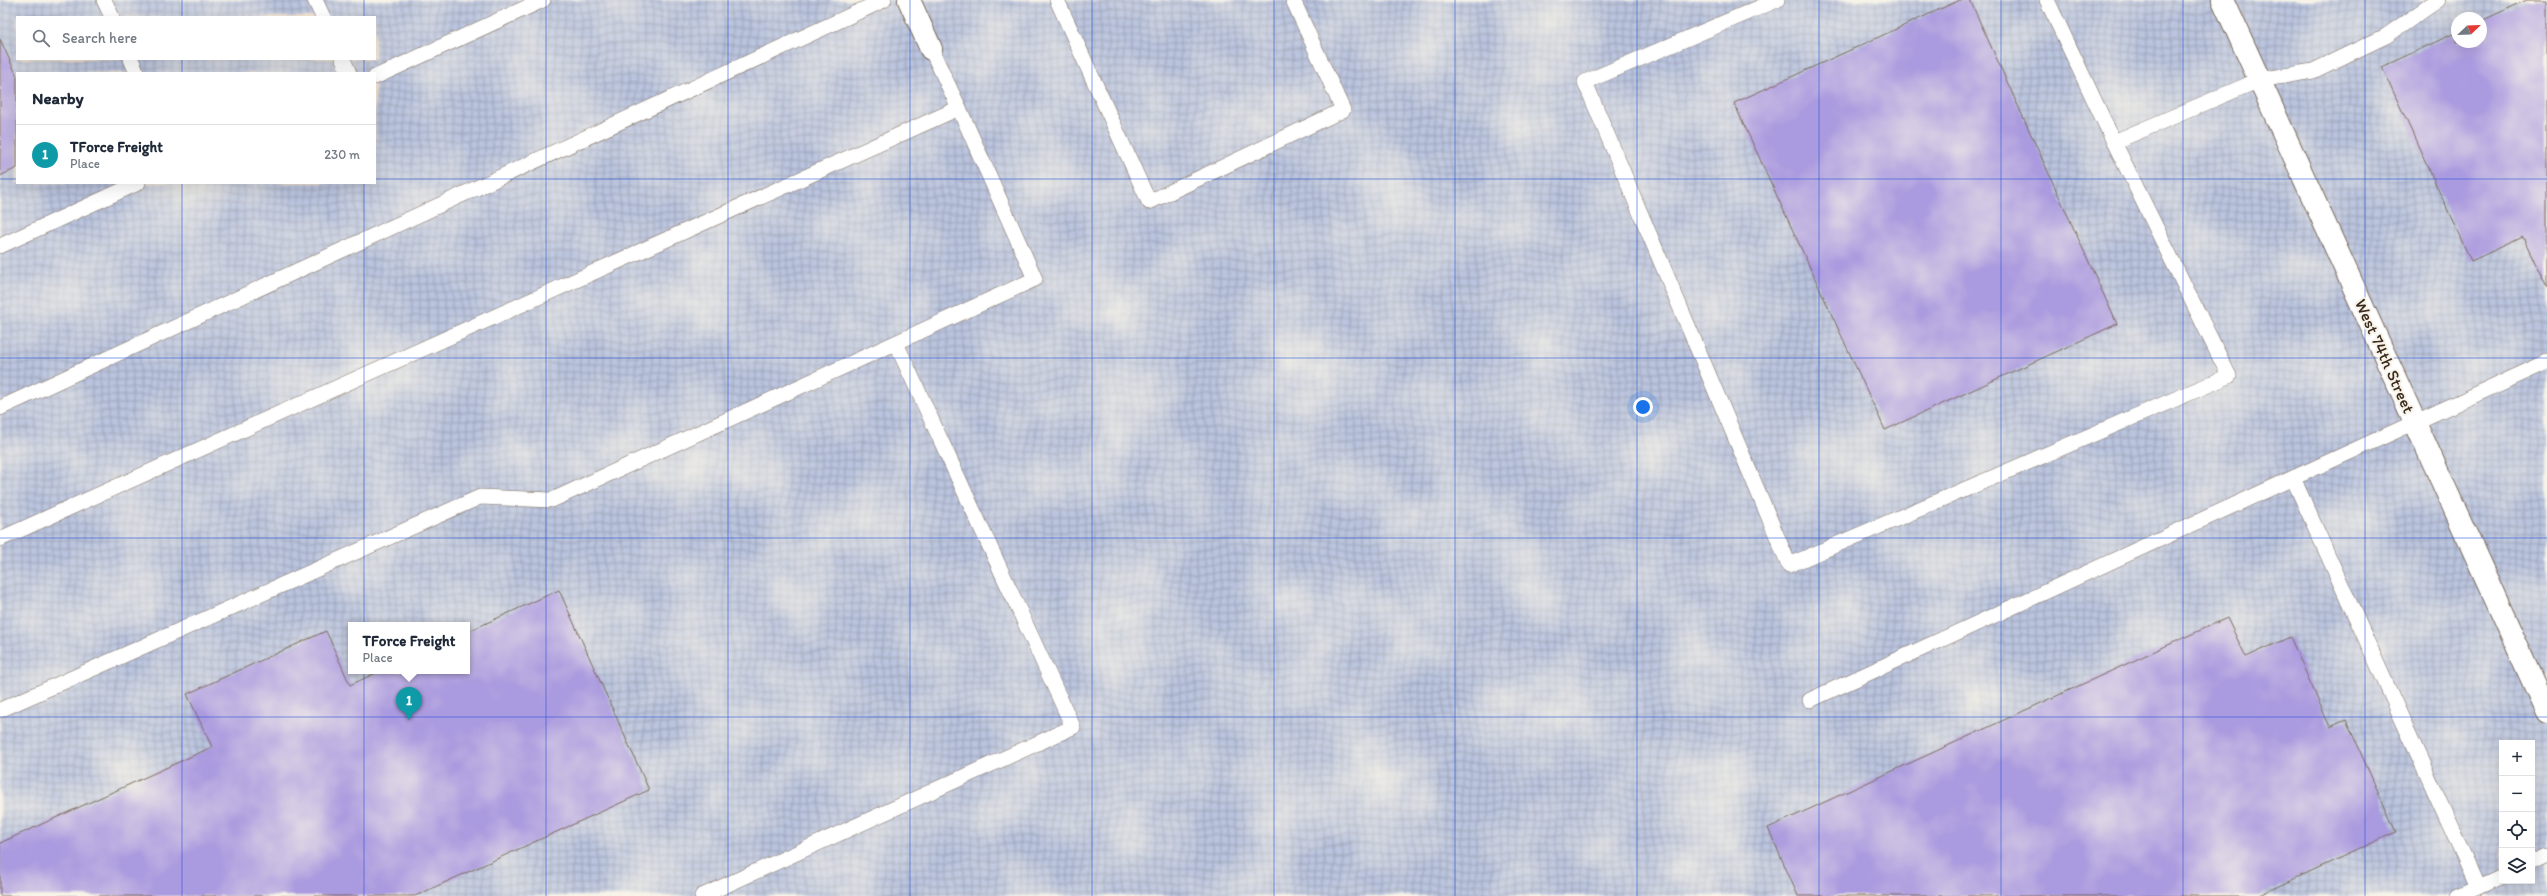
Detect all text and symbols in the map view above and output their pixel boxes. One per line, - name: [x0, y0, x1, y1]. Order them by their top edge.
- north arrow: [2451, 12, 2487, 48]
- search box: [16, 16, 376, 60]
- icon: search: [30, 27, 52, 49]
- text: Search here: [62, 29, 137, 47]
- text: Nearby: [32, 88, 84, 108]
- text: TForce Freight: [70, 138, 163, 156]
- text: 1: [42, 147, 48, 162]
- text: 230 m: [324, 147, 360, 162]
- text: Place: [70, 156, 100, 171]
- street label: West 74th Street: [2351, 296, 2419, 416]
- your location: [1633, 397, 1653, 417]
- popup: [348, 622, 470, 674]
- text: TForce Freight: [363, 632, 455, 650]
- text: Place: [363, 650, 393, 665]
- pin: 1: [396, 687, 422, 720]
- map controls: [2499, 740, 2535, 884]
- button: +: [2499, 740, 2535, 776]
- button: −: [2499, 776, 2535, 812]
- button: locate: [2499, 812, 2535, 848]
- button: layers: [2499, 848, 2535, 884]

